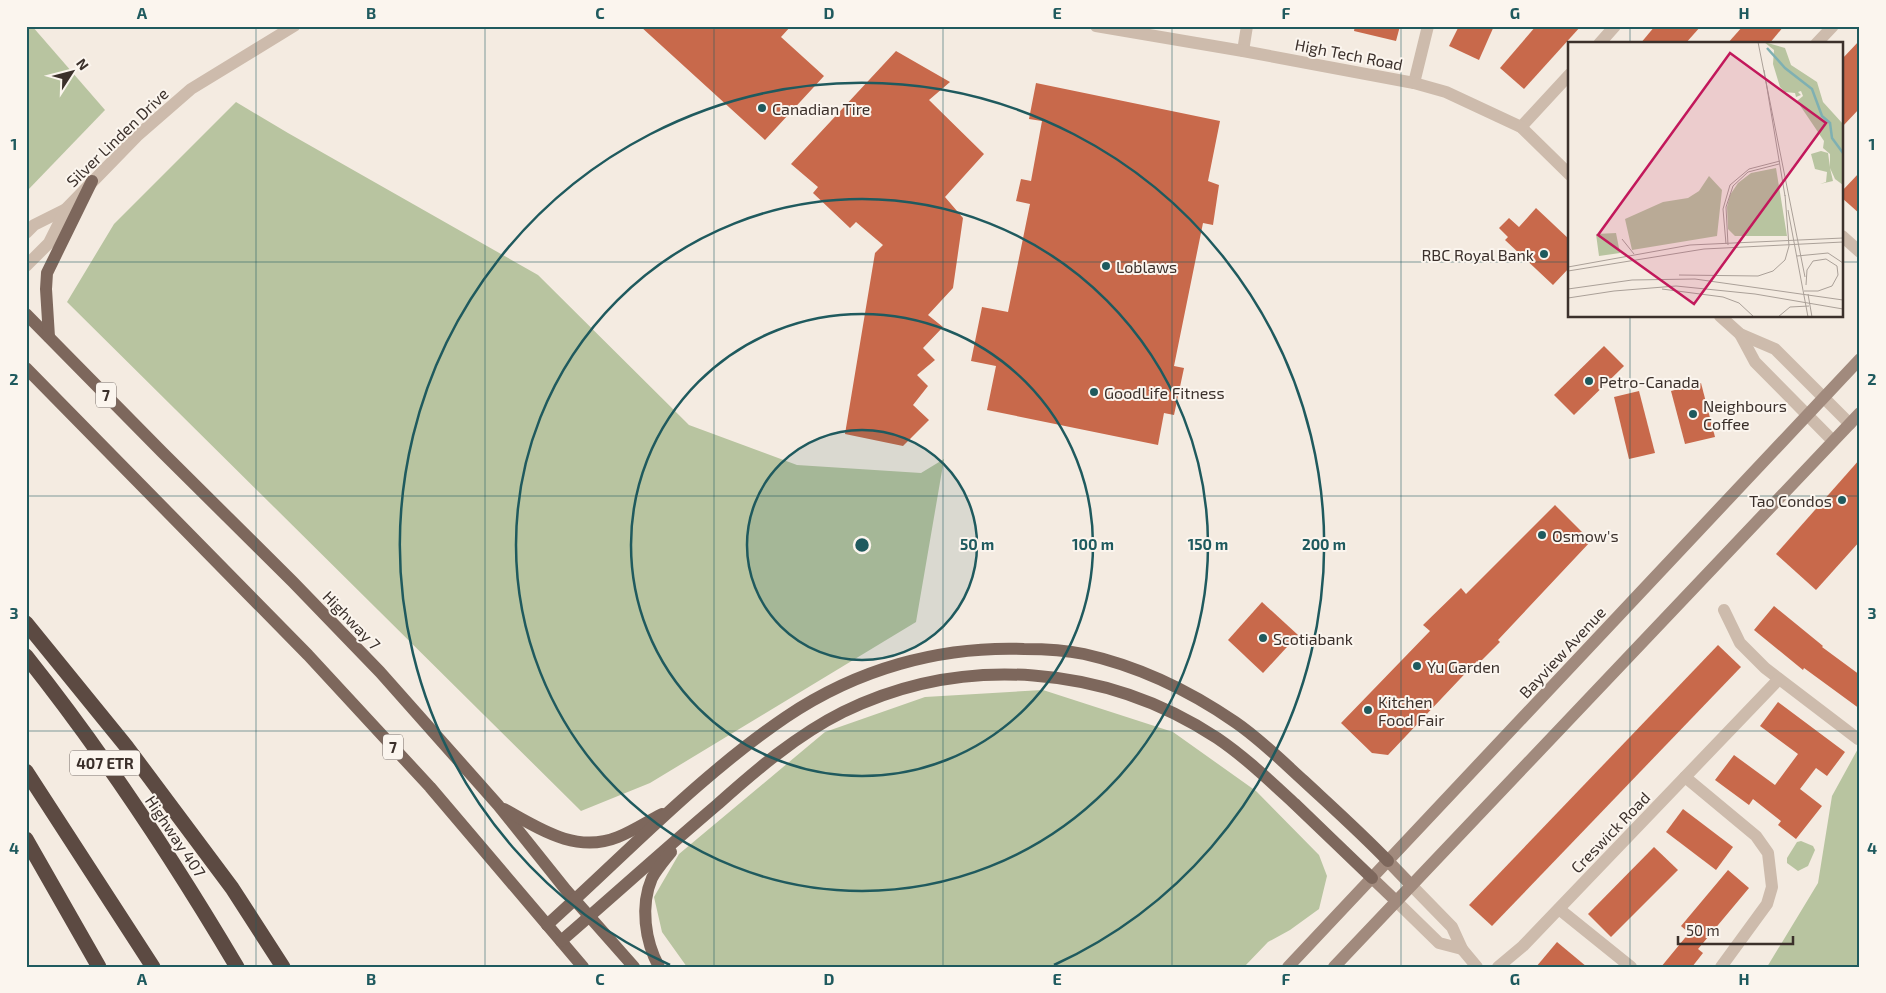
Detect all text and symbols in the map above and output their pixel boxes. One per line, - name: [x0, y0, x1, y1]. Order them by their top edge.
- text: A: [137, 3, 148, 22]
- text: B: [366, 3, 376, 22]
- text: C: [595, 3, 605, 22]
- text: D: [824, 3, 835, 22]
- text: E: [1052, 3, 1062, 22]
- text: F: [1282, 3, 1291, 22]
- text: G: [1510, 3, 1520, 22]
- text: H: [1738, 3, 1750, 22]
- street label: High Tech Road: [1293, 34, 1405, 74]
- inset map: [1568, 42, 1844, 318]
- north arrow: [48, 48, 98, 98]
- text: N: [73, 55, 93, 73]
- street label: Silver Linden Drive: [62, 84, 172, 190]
- place label: Canadian Tire: [772, 99, 870, 118]
- marker: Canadian Tire: [756, 102, 768, 114]
- text: 1: [11, 134, 17, 153]
- text: 1: [1869, 134, 1875, 153]
- place label: RBC Royal Bank: [1421, 245, 1534, 264]
- marker: RBC Royal Bank: [1538, 248, 1550, 260]
- place label: Loblaws: [1116, 257, 1177, 276]
- marker: Loblaws: [1100, 260, 1112, 272]
- text: 2: [9, 369, 19, 388]
- text: 2: [1867, 369, 1877, 388]
- place label: Petro-Canada: [1599, 372, 1699, 391]
- marker: Petro-Canada: [1583, 375, 1595, 387]
- road number: 7: [96, 382, 116, 408]
- place label: GoodLife Fitness: [1104, 383, 1225, 402]
- marker: GoodLife Fitness: [1088, 386, 1100, 398]
- place label: Neighbours Coffee: [1703, 396, 1787, 433]
- marker: Neighbours Coffee: [1687, 408, 1699, 420]
- place label: Tao Condos: [1749, 491, 1832, 510]
- marker: Tao Condos: [1836, 494, 1848, 506]
- place label: Osmow's: [1552, 526, 1619, 545]
- marker: Osmow's: [1536, 529, 1548, 541]
- text: 50 m: [960, 535, 994, 553]
- text: 100 m: [1072, 535, 1114, 553]
- text: 150 m: [1188, 535, 1228, 553]
- text: 200 m: [1302, 535, 1346, 553]
- centre of rings: [853, 536, 871, 554]
- street label: Highway 7: [319, 587, 385, 653]
- street label: Bayview Avenue: [1515, 602, 1609, 702]
- text: 3: [9, 603, 19, 622]
- text: 3: [1867, 603, 1877, 622]
- place label: Scotiabank: [1273, 629, 1353, 648]
- marker: Scotiabank: [1257, 632, 1269, 644]
- place label: Yu Garden: [1427, 657, 1500, 676]
- marker: Yu Garden: [1411, 660, 1423, 672]
- place label: Kitchen Food Fair: [1378, 692, 1445, 729]
- marker: Kitchen Food Fair: [1362, 704, 1374, 716]
- road number: 7: [383, 734, 403, 760]
- road number: 407 ETR: [70, 750, 140, 776]
- street label: Creswick Road: [1567, 787, 1653, 877]
- street label: Highway 407: [142, 792, 210, 880]
- text: 4: [9, 838, 19, 857]
- text: 4: [1867, 838, 1877, 857]
- scale bar: [1678, 913, 1794, 945]
- text: 50 m: [1686, 921, 1720, 939]
- text: A: [137, 969, 148, 988]
- text: B: [366, 969, 376, 988]
- text: C: [595, 969, 605, 988]
- text: D: [824, 969, 835, 988]
- text: E: [1052, 969, 1062, 988]
- text: F: [1282, 969, 1291, 988]
- text: G: [1510, 969, 1520, 988]
- text: H: [1738, 969, 1750, 988]

